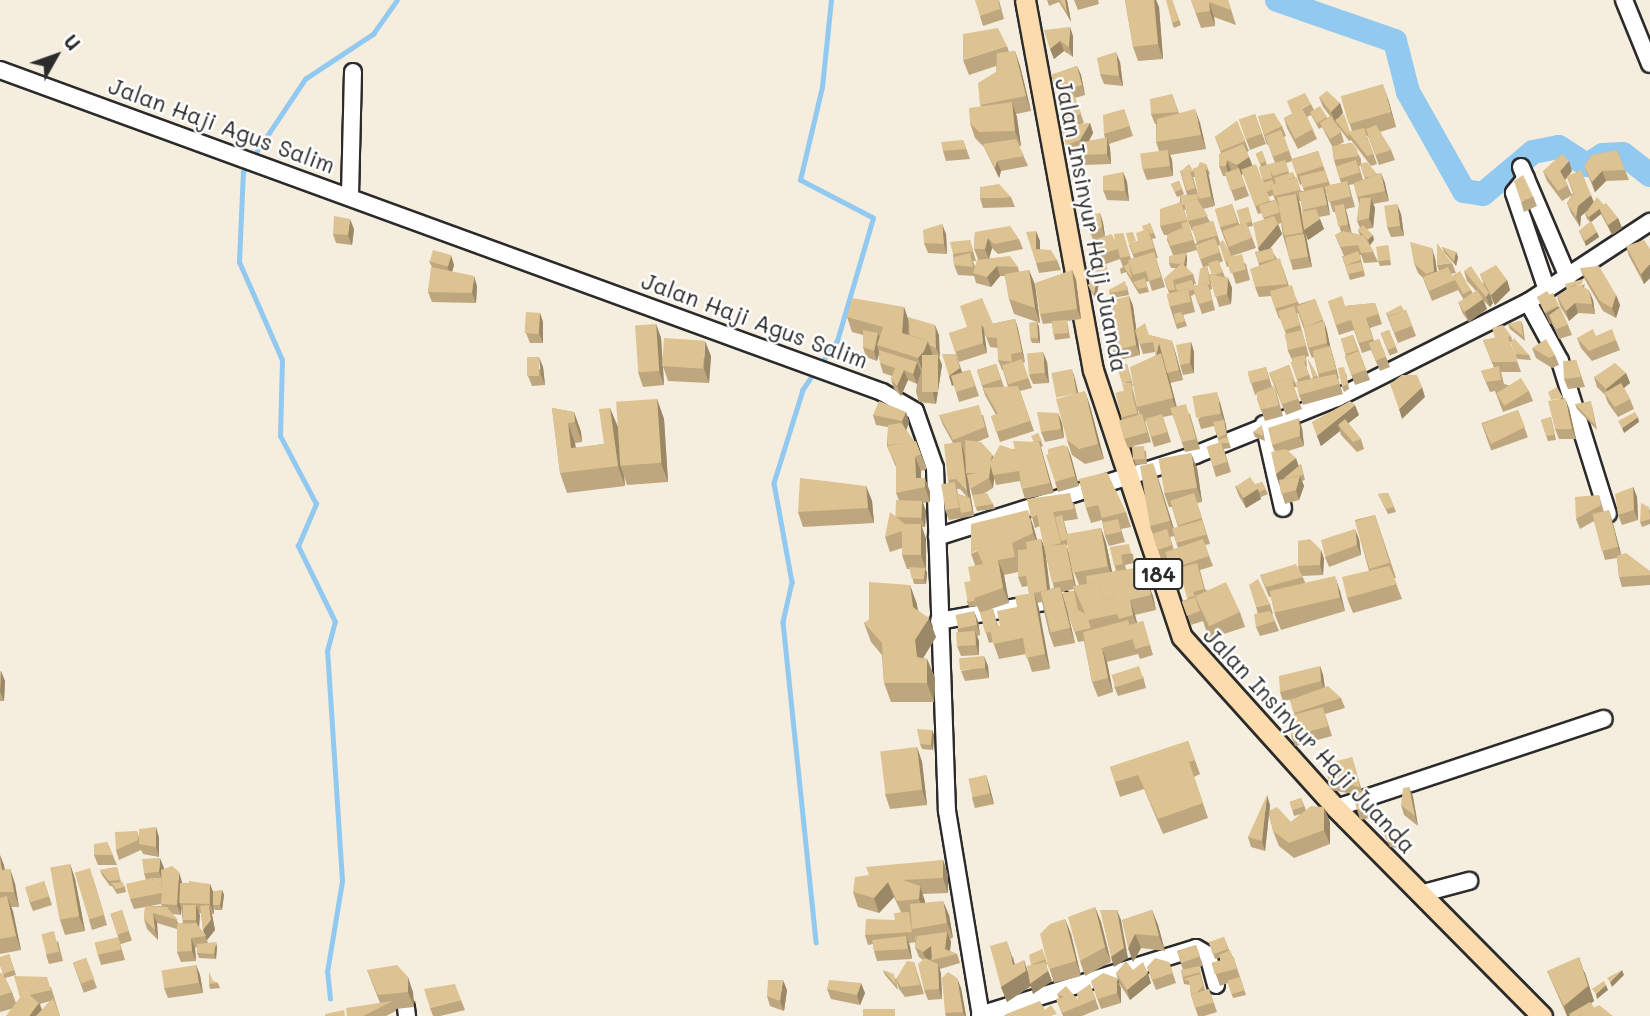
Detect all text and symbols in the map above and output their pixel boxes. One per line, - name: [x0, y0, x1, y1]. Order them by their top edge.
- north arrow: [21, 21, 91, 91]
- text: U: [59, 29, 86, 55]
- street label: Jalan Haji Agus Salim: [105, 71, 339, 179]
- street label: Jalan Insinyur Haji Juanda: [1050, 76, 1134, 374]
- street label: Jalan Haji Agus Salim: [638, 266, 872, 374]
- road number: 184: [1132, 556, 1184, 592]
- street label: Jalan Insinyur Haji Juanda: [1198, 621, 1422, 859]

